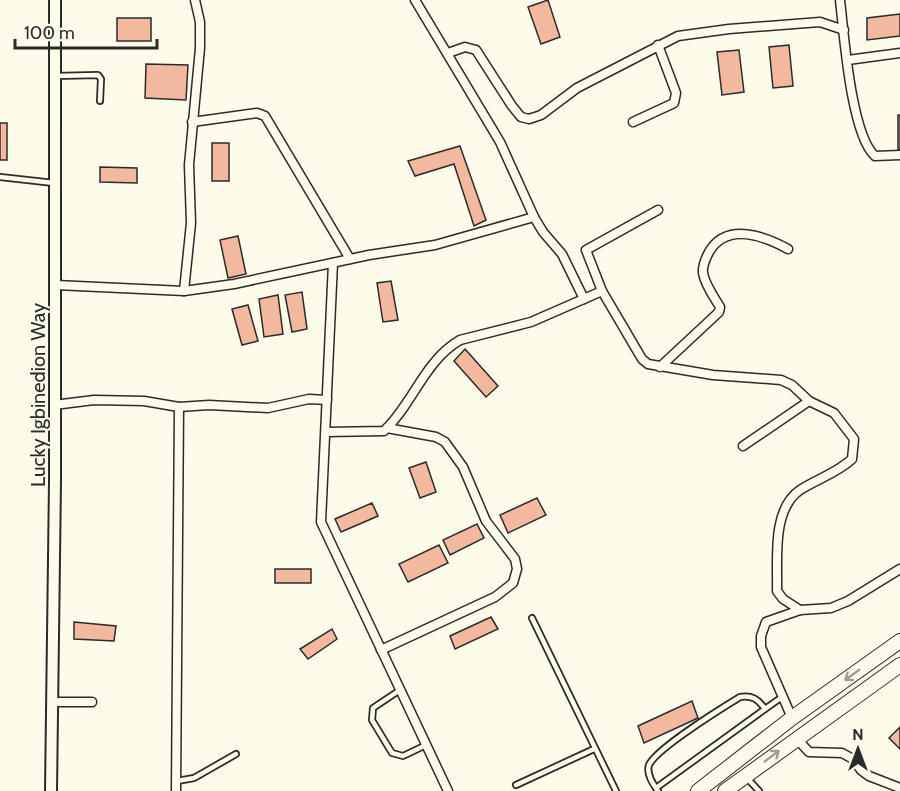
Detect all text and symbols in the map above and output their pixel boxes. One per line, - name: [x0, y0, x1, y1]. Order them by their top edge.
- scale bar: [15, 12, 158, 50]
- text: 100 m: [24, 22, 75, 44]
- street label: Lucky Igbinedion Way: [26, 303, 50, 487]
- one-way arrow: [845, 669, 861, 681]
- north arrow: [828, 719, 888, 779]
- text: N: [852, 725, 864, 744]
- one-way arrow: [764, 750, 780, 762]

